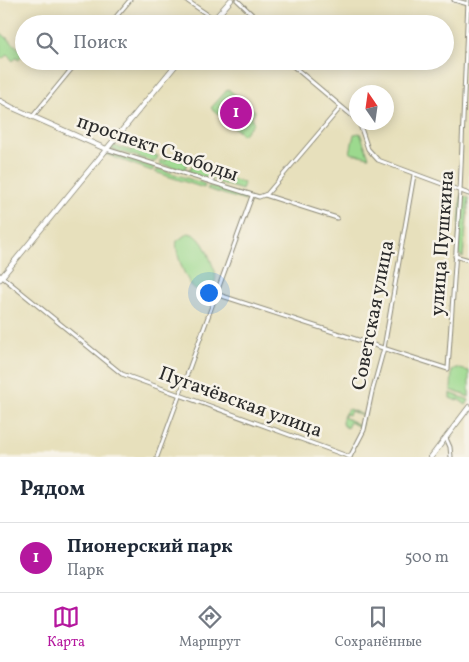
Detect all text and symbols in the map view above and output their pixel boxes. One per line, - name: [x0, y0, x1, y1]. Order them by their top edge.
- search box: [15, 15, 454, 70]
- icon: search: [33, 29, 61, 57]
- text: Поиск: [73, 30, 127, 56]
- north arrow: [349, 85, 394, 130]
- pin: 1: [220, 94, 252, 132]
- street label: проспект Свободы: [73, 108, 242, 190]
- street label: улица Пушкина: [424, 169, 462, 317]
- street label: Советская улица: [346, 238, 402, 393]
- your location: [196, 280, 222, 306]
- street label: Пугачёвская улица: [155, 360, 326, 446]
- text: Рядом: [20, 475, 85, 504]
- text: Пионерский парк: [67, 534, 233, 560]
- text: 1: [33, 547, 39, 569]
- text: 500 m: [405, 547, 449, 569]
- text: Парк: [67, 560, 104, 582]
- tab: Карта: [47, 603, 85, 652]
- tab: Маршрут: [179, 603, 241, 652]
- tab: Сохранённые: [335, 603, 422, 652]

